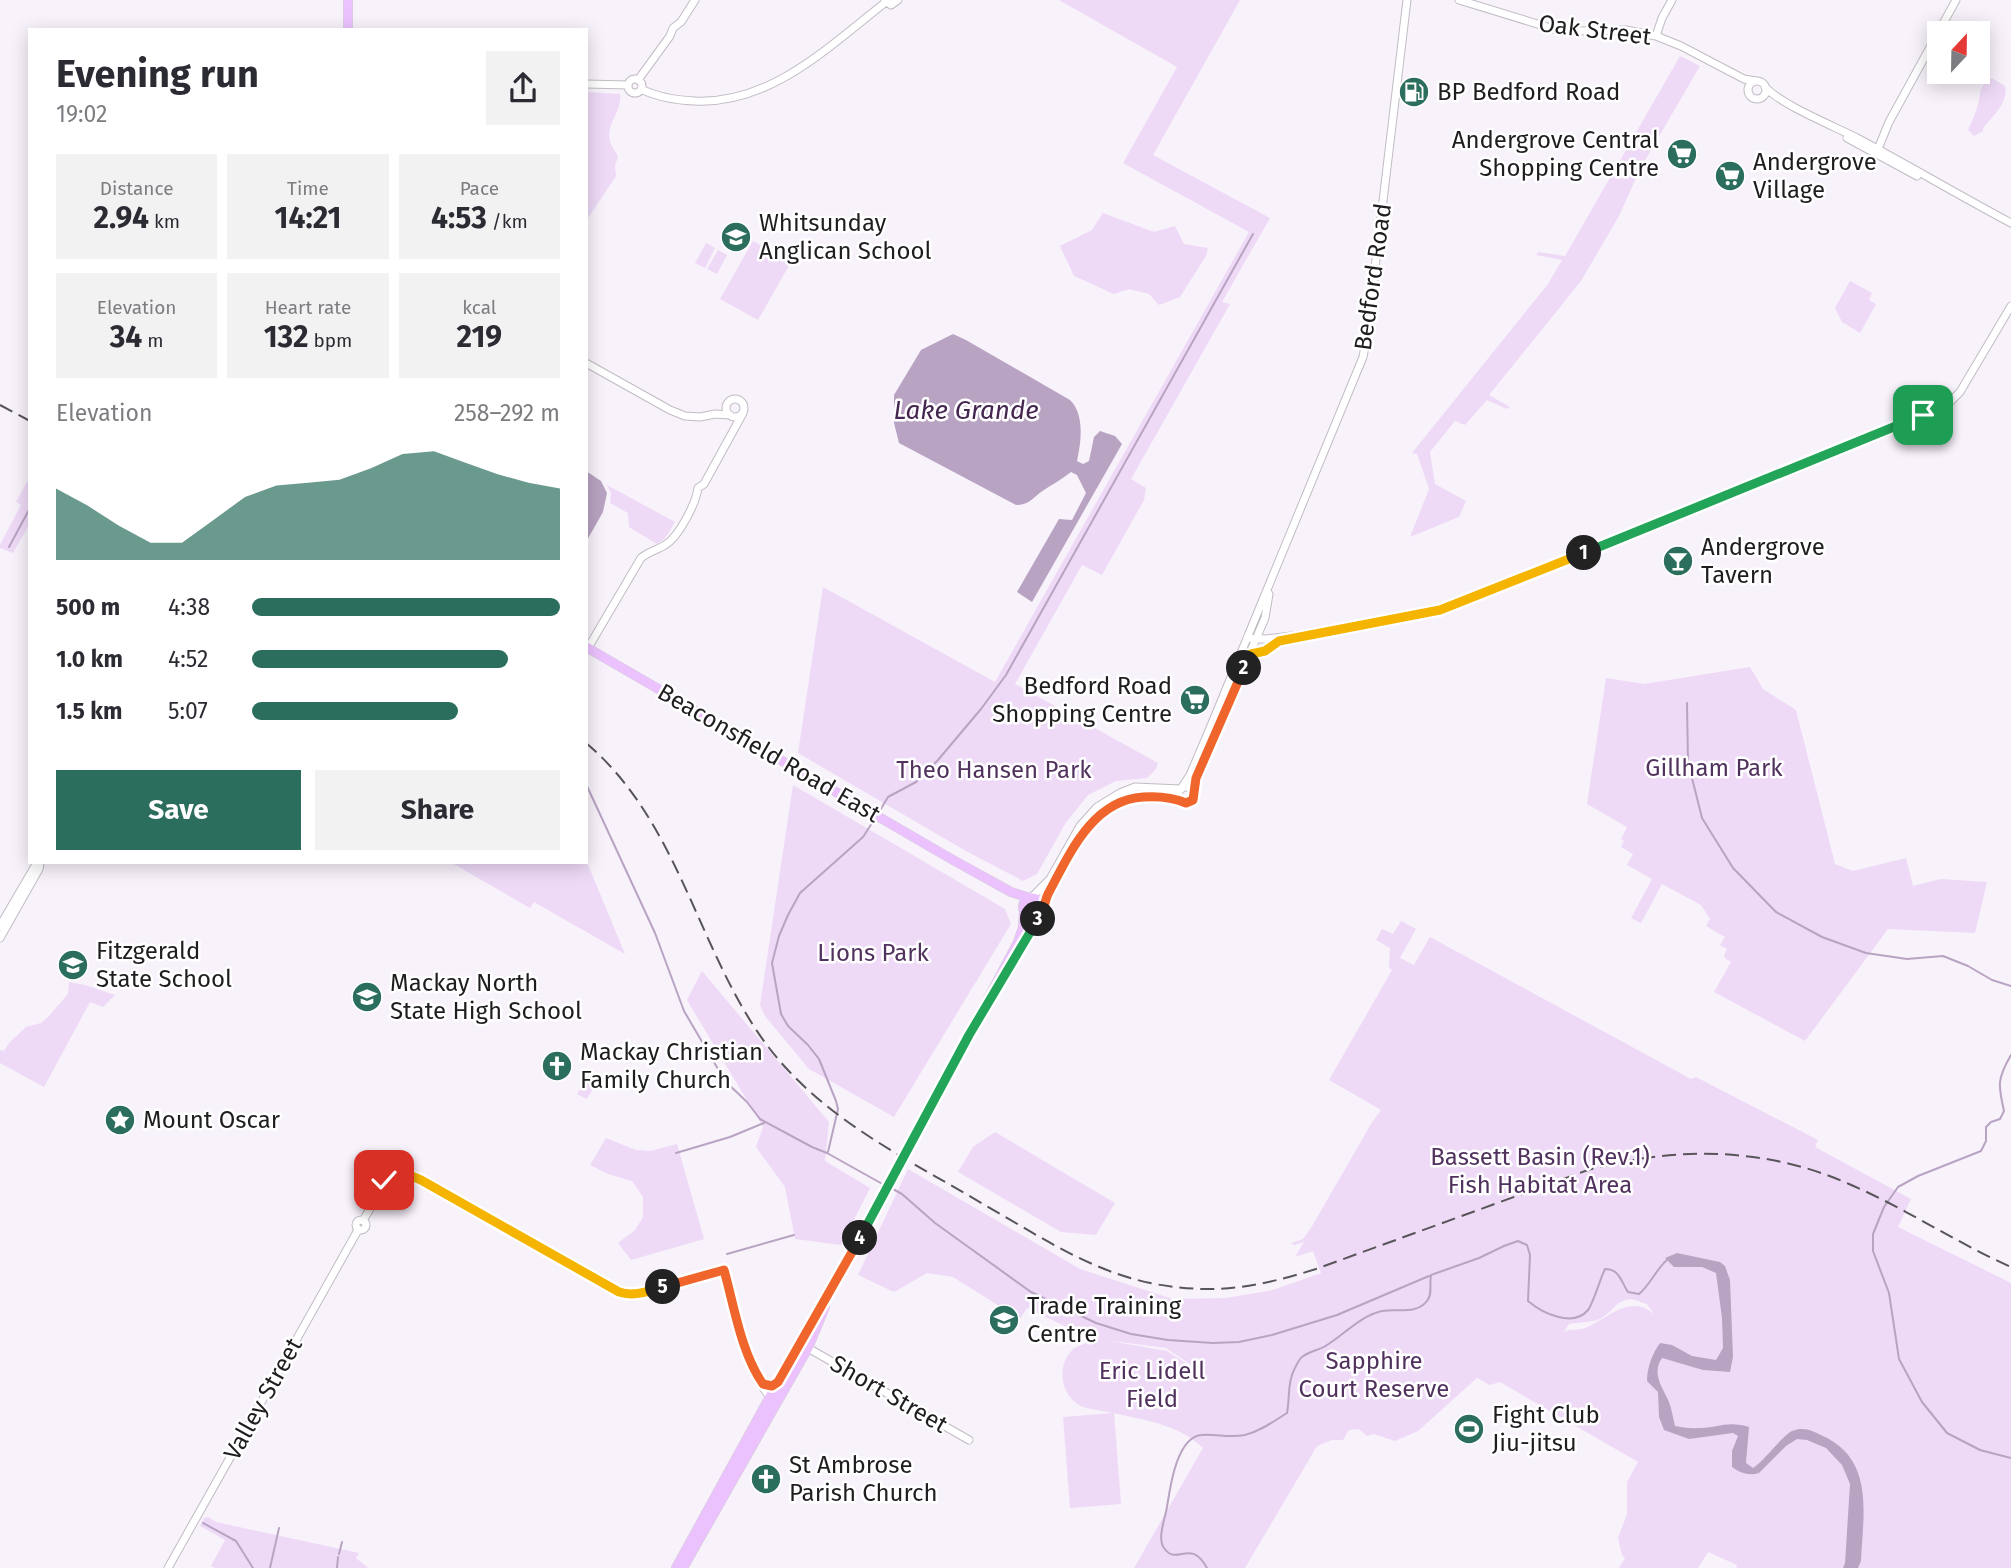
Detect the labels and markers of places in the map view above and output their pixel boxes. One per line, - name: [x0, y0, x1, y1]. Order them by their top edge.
- fuel station icon: BP Bedford Road: [1397, 75, 1431, 109]
- place label: BP Bedford Road: [1437, 78, 1620, 106]
- place label: Andergrove Central Shopping Centre: [1452, 126, 1659, 182]
- supermarket icon: Andergrove Central Shopping Centre: [1665, 137, 1699, 171]
- place label: Andergrove Village: [1753, 148, 1877, 204]
- supermarket icon: Andergrove Village: [1713, 159, 1747, 193]
- place label: Whitsunday Anglican School: [759, 209, 932, 265]
- school or university icon: Whitsunday Anglican School: [719, 220, 753, 254]
- pin: [1893, 385, 1953, 445]
- place label: Andergrove Tavern: [1701, 533, 1825, 589]
- pin: 1: [1566, 536, 1602, 570]
- bar icon: Andergrove Tavern: [1661, 544, 1695, 578]
- pin: 2: [1226, 650, 1262, 686]
- place label: Bedford Road Shopping Centre: [992, 672, 1172, 728]
- supermarket icon: Bedford Road Shopping Centre: [1178, 683, 1212, 717]
- pin: 3: [1020, 902, 1056, 936]
- place label: Fitzgerald State School: [96, 937, 232, 993]
- school or university icon: Fitzgerald State School: [56, 948, 90, 982]
- place label: Mackay North State High School: [390, 969, 582, 1025]
- school or university icon: Mackay North State High School: [350, 980, 384, 1014]
- place label: Mackay Christian Family Church: [580, 1038, 763, 1094]
- church icon: Mackay Christian Family Church: [540, 1049, 574, 1083]
- place icon: Mount Oscar: [103, 1103, 137, 1137]
- place label: Mount Oscar: [143, 1106, 281, 1134]
- pin: [354, 1150, 414, 1210]
- pin: 4: [842, 1220, 878, 1256]
- pin: 5: [646, 1270, 680, 1304]
- place label: Trade Training Centre: [1027, 1292, 1182, 1348]
- school or university icon: Trade Training Centre: [987, 1303, 1021, 1337]
- place label: Fight Club Jiu-jitsu: [1492, 1401, 1600, 1457]
- sports icon: Fight Club Jiu-jitsu: [1452, 1412, 1486, 1446]
- place label: St Ambrose Parish Church: [789, 1451, 938, 1507]
- church icon: St Ambrose Parish Church: [749, 1462, 783, 1496]

